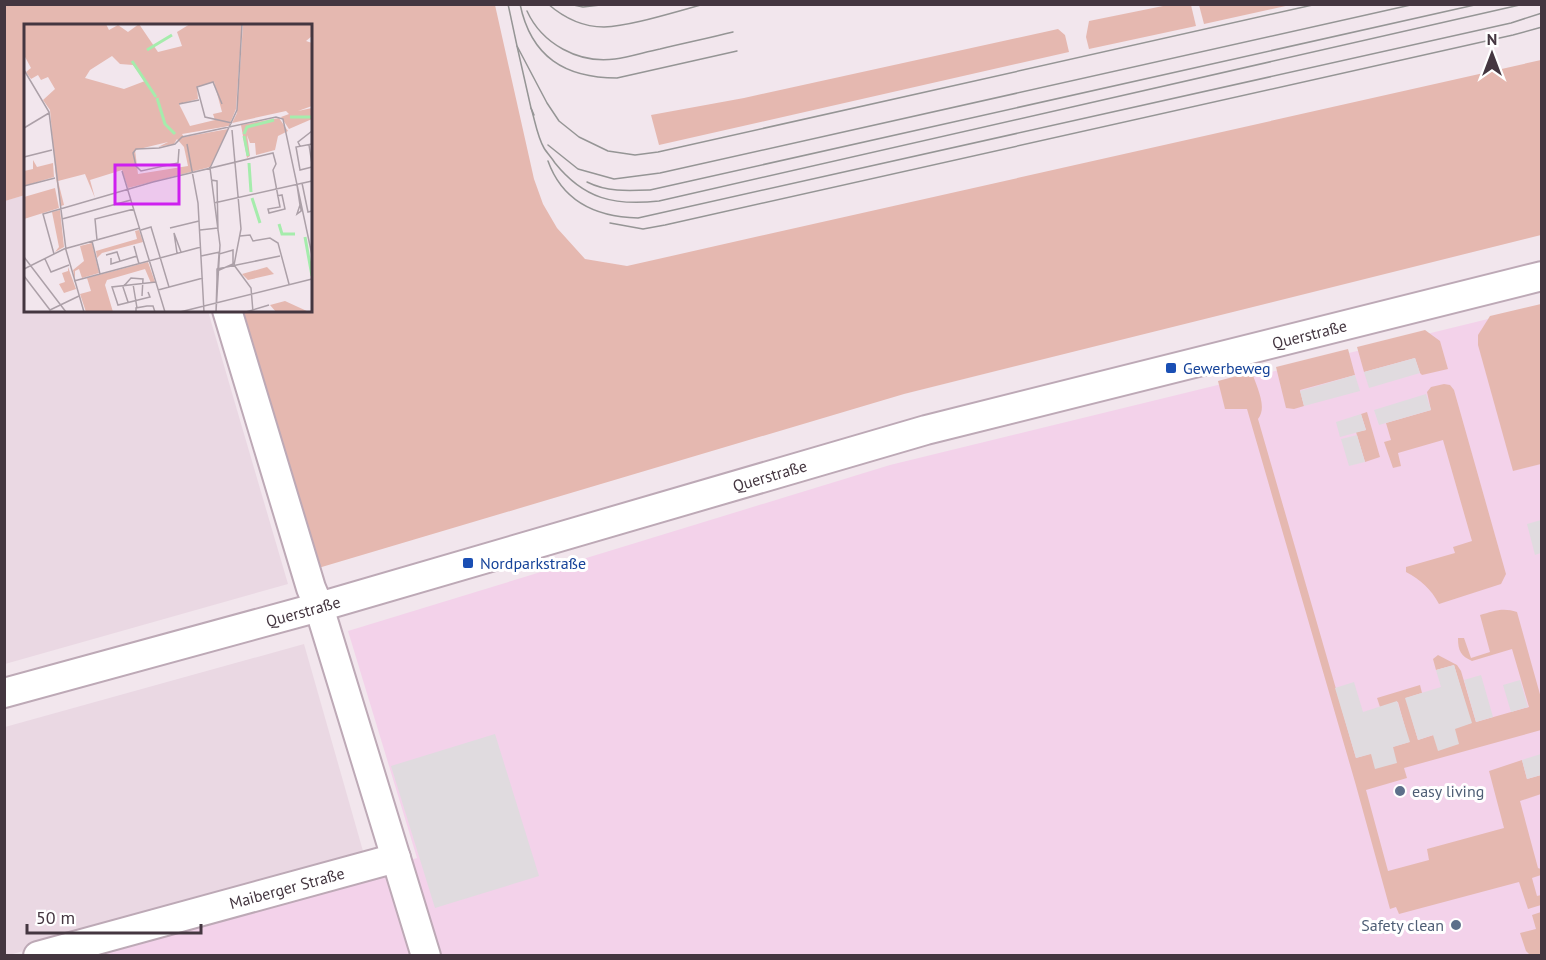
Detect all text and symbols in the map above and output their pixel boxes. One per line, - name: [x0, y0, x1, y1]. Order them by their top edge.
- inset map: [24, 24, 312, 312]
- north arrow: [1462, 24, 1522, 84]
- text: N: [1487, 29, 1497, 49]
- street label: Querstraße: [1270, 315, 1349, 353]
- place label: Gewerbeweg: [1183, 358, 1271, 378]
- marker: Gewerbeweg: [1164, 361, 1178, 375]
- street label: Querstraße: [730, 455, 809, 496]
- place label: Nordparkstraße: [480, 553, 586, 573]
- marker: Nordparkstraße: [461, 556, 475, 570]
- street label: Querstraße: [264, 591, 343, 631]
- place label: easy living: [1412, 781, 1484, 801]
- marker: easy living: [1393, 784, 1407, 798]
- street label: Maiberger Straße: [227, 863, 347, 913]
- scale bar: [27, 897, 201, 935]
- text: 50 m: [36, 906, 75, 929]
- place label: Safety clean: [1361, 915, 1444, 935]
- marker: Safety clean: [1449, 918, 1463, 932]

